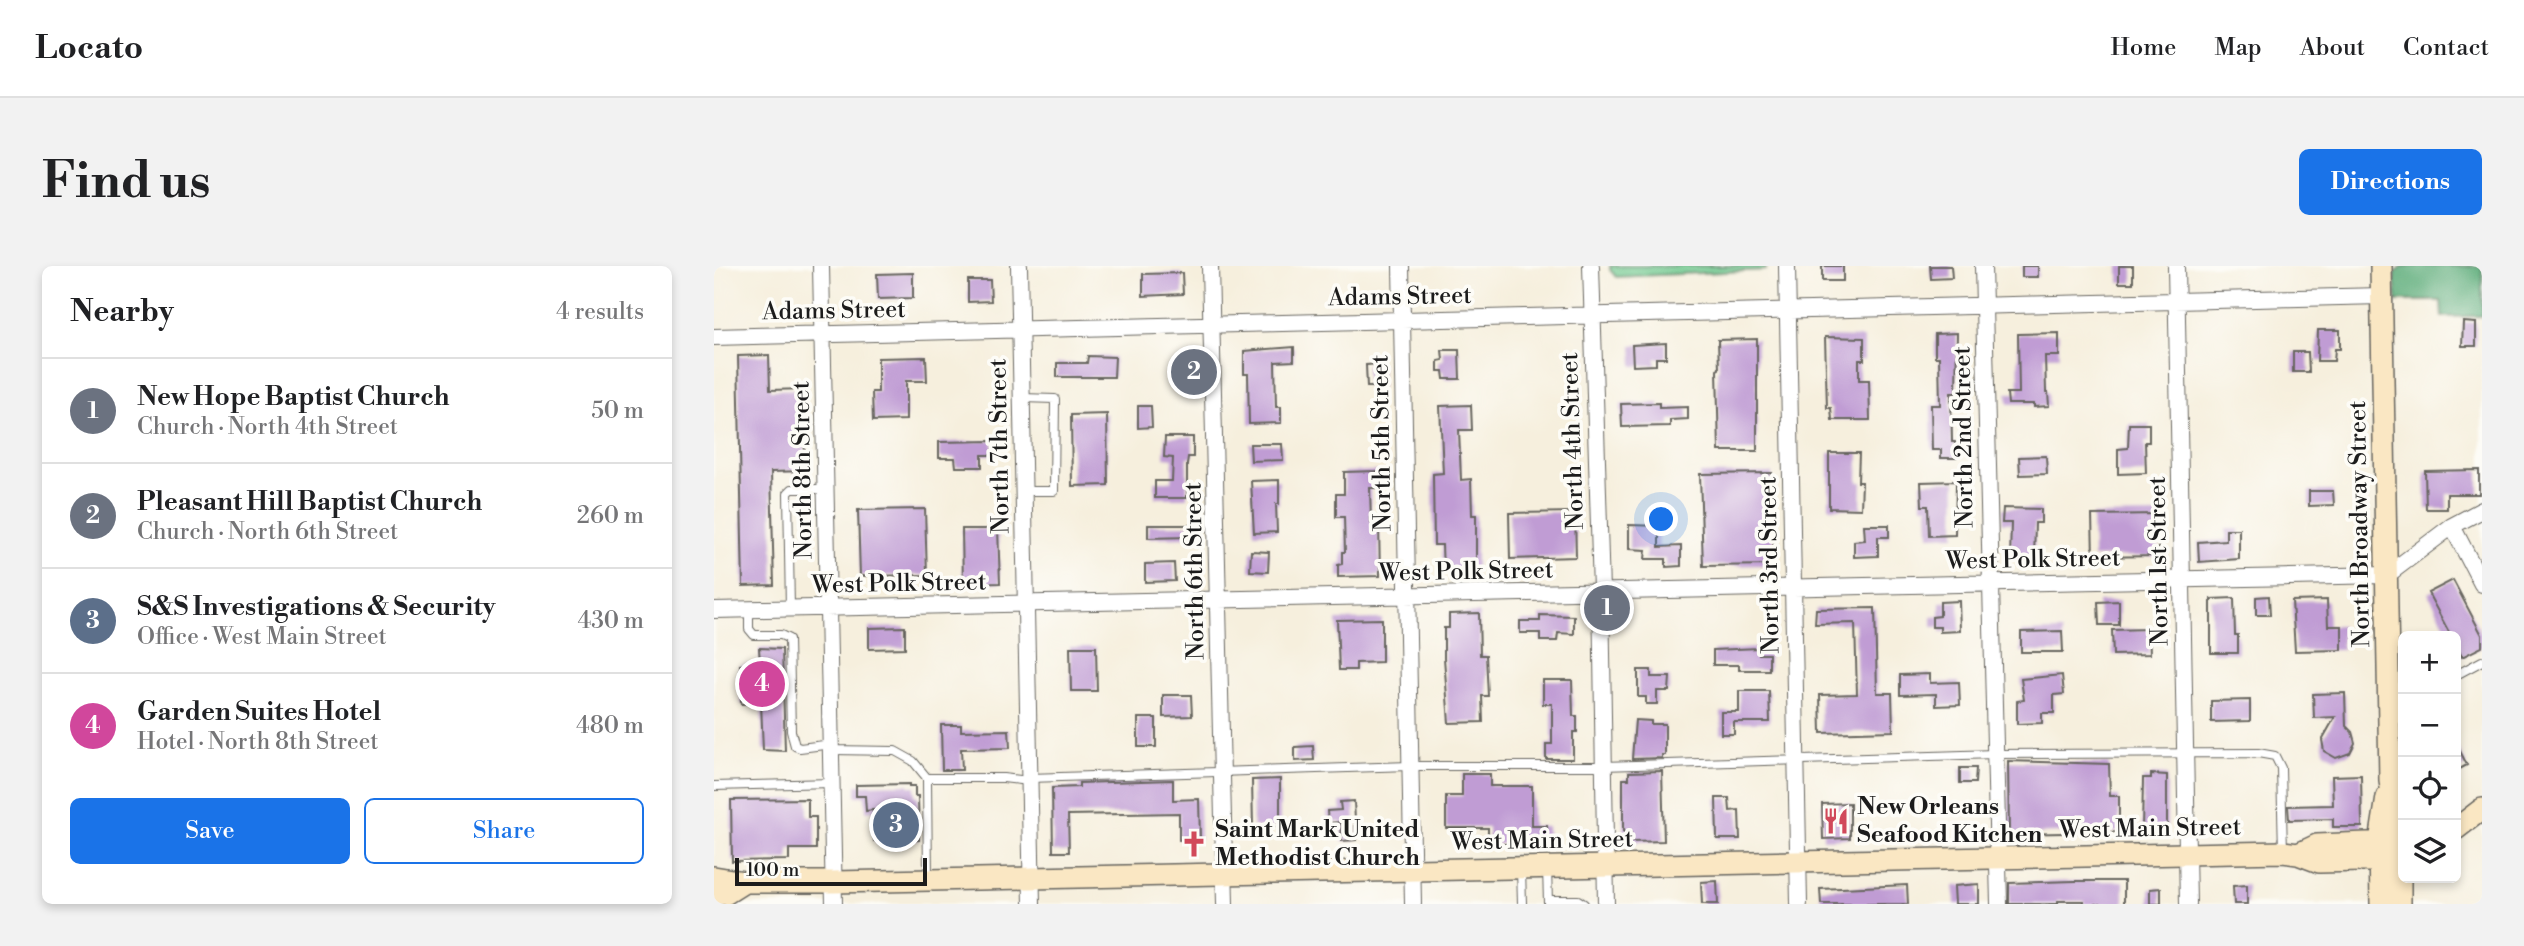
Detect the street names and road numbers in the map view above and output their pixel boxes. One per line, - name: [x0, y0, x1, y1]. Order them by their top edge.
- street label: Adams Street: [1327, 281, 1473, 313]
- street label: Adams Street: [761, 295, 907, 327]
- street label: North 2nd Street: [1947, 345, 1981, 528]
- street label: North 4th Street: [1555, 351, 1591, 530]
- street label: North 5th Street: [1365, 354, 1399, 532]
- street label: North 7th Street: [983, 358, 1017, 534]
- street label: North 8th Street: [786, 380, 820, 559]
- street label: North Broadway Street: [2343, 400, 2377, 648]
- street label: North 1st Street: [2143, 475, 2175, 646]
- street label: North 3rd Street: [1753, 476, 1787, 654]
- street label: North 6th Street: [1178, 481, 1212, 660]
- street label: West Polk Street: [1944, 543, 2121, 577]
- street label: West Polk Street: [1377, 555, 1554, 589]
- street label: West Polk Street: [810, 567, 987, 601]
- street label: West Main Street: [2058, 812, 2242, 846]
- street label: West Main Street: [1450, 824, 1634, 858]

